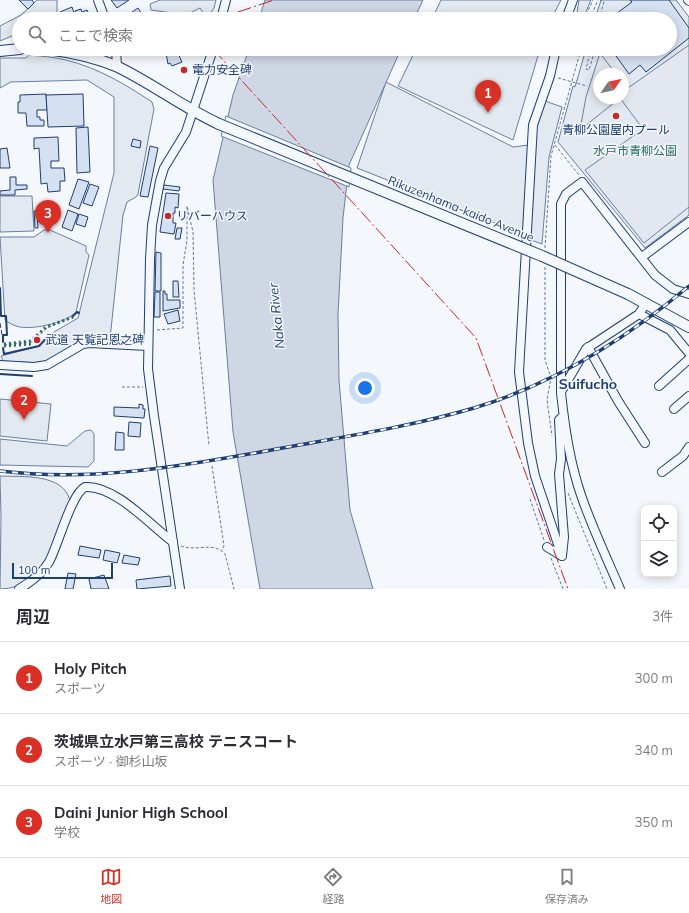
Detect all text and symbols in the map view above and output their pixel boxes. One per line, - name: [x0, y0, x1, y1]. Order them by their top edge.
- search box: [12, 12, 677, 56]
- icon: search: [26, 23, 48, 45]
- text: ここで検索: [58, 26, 133, 45]
- place label: 電力安全碑: [192, 62, 252, 77]
- marker: 電力安全碑: [179, 65, 189, 75]
- north arrow: [593, 68, 629, 104]
- pin: 1: [475, 80, 501, 113]
- marker: 青柳公園屋内プール: [611, 111, 621, 121]
- place label: 青柳公園屋内プール: [562, 122, 670, 137]
- park label: 水戸市青柳公園: [593, 143, 677, 158]
- street label: Rikuzenhama-kaido Avenue: [386, 172, 536, 245]
- pin: 3: [35, 200, 61, 233]
- place label: リバーハウス: [176, 208, 248, 223]
- marker: リバーハウス: [163, 211, 173, 221]
- water label: Naka River: [264, 281, 287, 350]
- place label: 武道 天覧記恩之碑: [45, 332, 144, 347]
- marker: 武道 天覧記恩之碑: [32, 335, 42, 345]
- district label: Suifucho: [559, 375, 617, 393]
- your location: [355, 378, 375, 398]
- pin: 2: [11, 387, 37, 420]
- map controls: [641, 505, 677, 577]
- button: locate: [641, 505, 677, 541]
- button: layers: [641, 541, 677, 577]
- scale bar: [12, 561, 113, 580]
- text: 100 m: [18, 563, 50, 577]
- text: 周辺: [16, 606, 50, 627]
- text: 3件: [652, 608, 673, 624]
- text: Holy Pitch: [54, 659, 127, 678]
- text: 1: [25, 670, 33, 686]
- text: 300 m: [635, 670, 673, 686]
- text: スポーツ: [54, 680, 106, 696]
- text: 茨城県立水戸第三高校 テニスコート: [54, 732, 298, 751]
- text: 2: [25, 742, 33, 758]
- text: 340 m: [635, 742, 673, 758]
- text: スポーツ · 御杉山坂: [54, 753, 168, 769]
- text: Daini Junior High School: [54, 803, 228, 822]
- text: 3: [25, 814, 33, 830]
- text: 350 m: [635, 814, 673, 830]
- text: 学校: [54, 824, 80, 840]
- tab: 地図: [100, 866, 122, 906]
- tab: 経路: [322, 866, 344, 906]
- tab: 保存済み: [545, 866, 589, 906]

